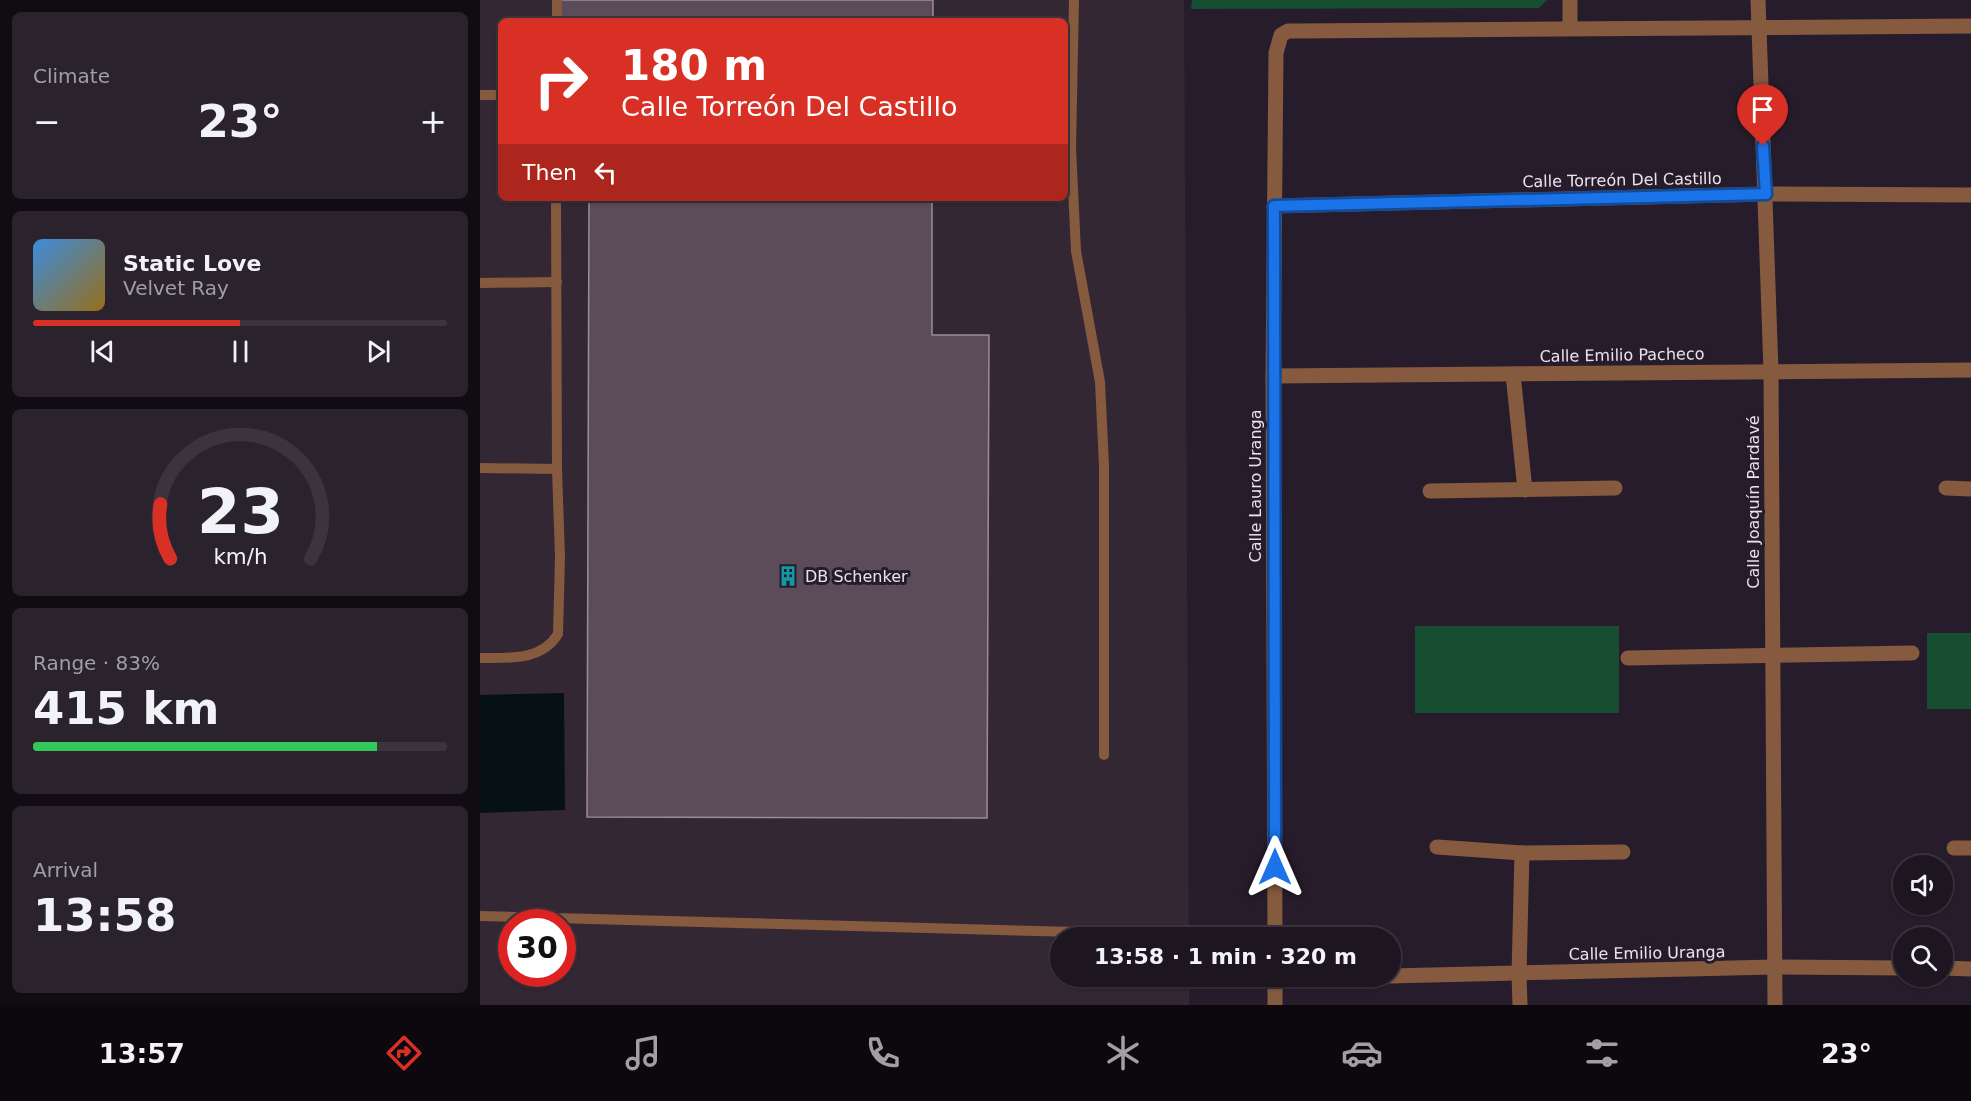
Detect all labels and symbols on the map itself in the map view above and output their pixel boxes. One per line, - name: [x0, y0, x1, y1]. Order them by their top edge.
- pin: [1737, 84, 1788, 146]
- street label: Calle Torreón Del Castillo: [1522, 169, 1722, 191]
- street label: Calle Emilio Pacheco: [1539, 344, 1705, 366]
- street label: Calle Lauro Uranga: [1246, 410, 1265, 562]
- street label: Calle Joaquín Pardavé: [1744, 415, 1763, 589]
- building icon: DB Schenker: [776, 564, 800, 588]
- place label: DB Schenker: [805, 567, 908, 586]
- position arrow: [1243, 835, 1307, 899]
- speed limit sign: 30: [498, 909, 576, 987]
- street label: Calle Emilio Uranga: [1568, 942, 1726, 964]

